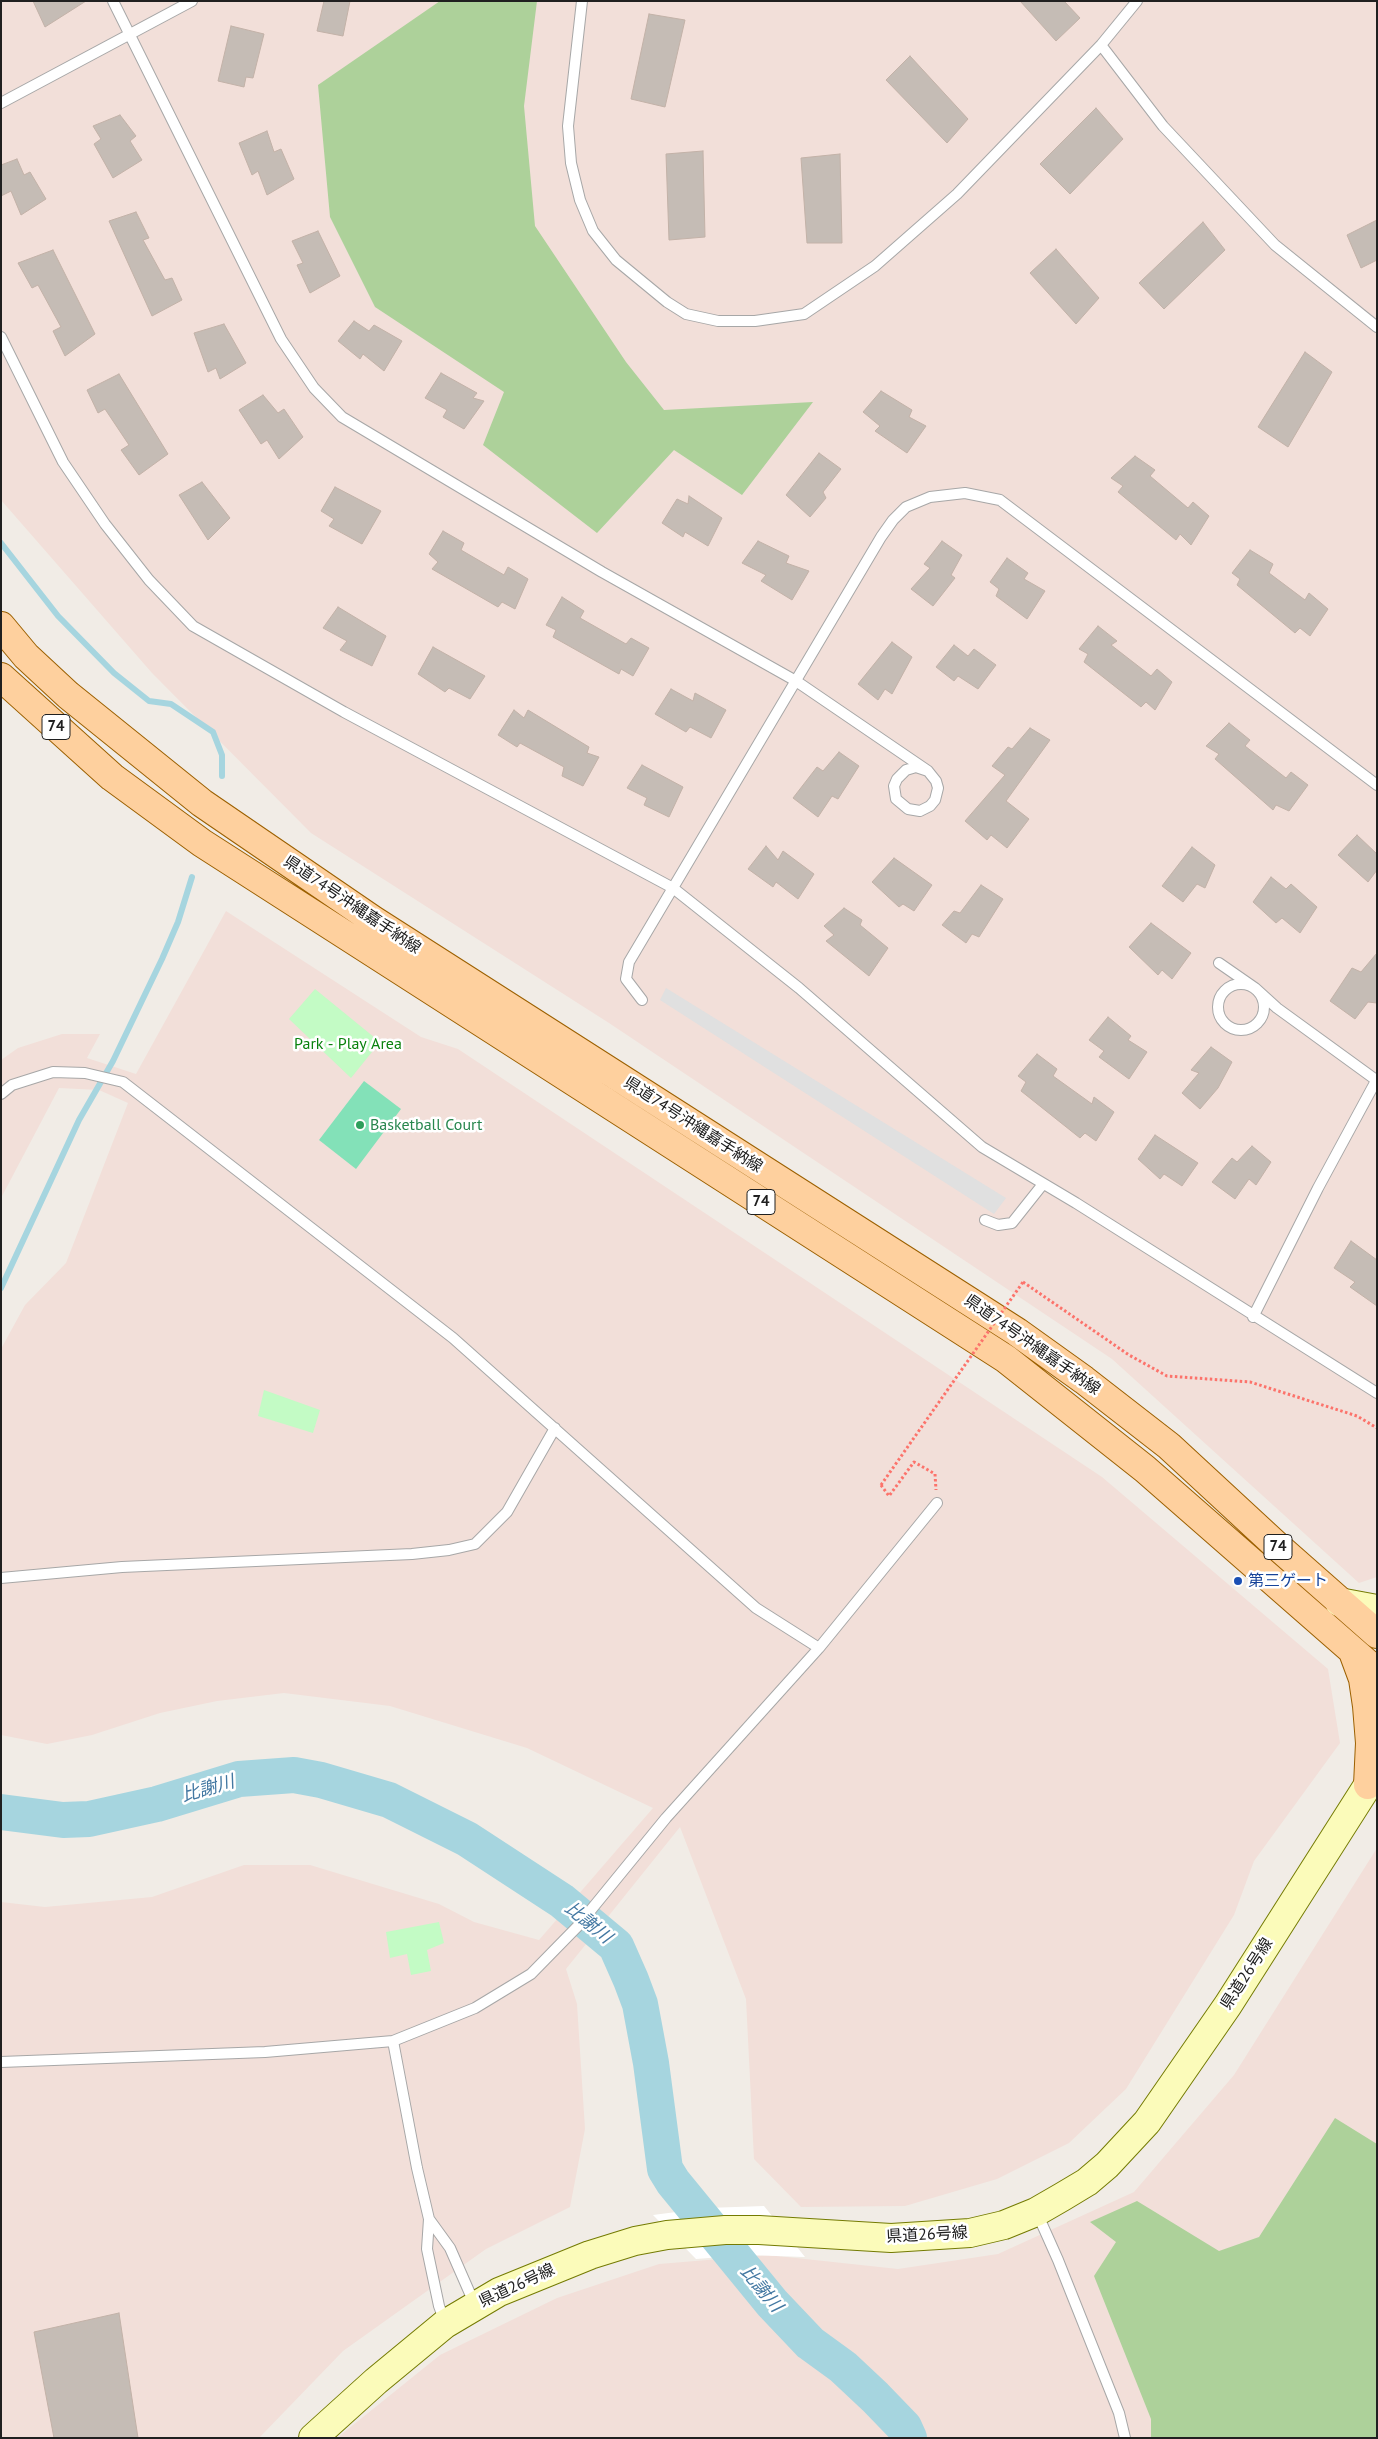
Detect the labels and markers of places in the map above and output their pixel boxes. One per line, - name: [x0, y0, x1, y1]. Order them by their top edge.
- place label: Basketball Court: [370, 1115, 482, 1135]
- marker: Basketball Court: [354, 1119, 366, 1131]
- place label: 第三ゲート: [1248, 1571, 1328, 1591]
- marker: 第三ゲート: [1232, 1575, 1244, 1587]

